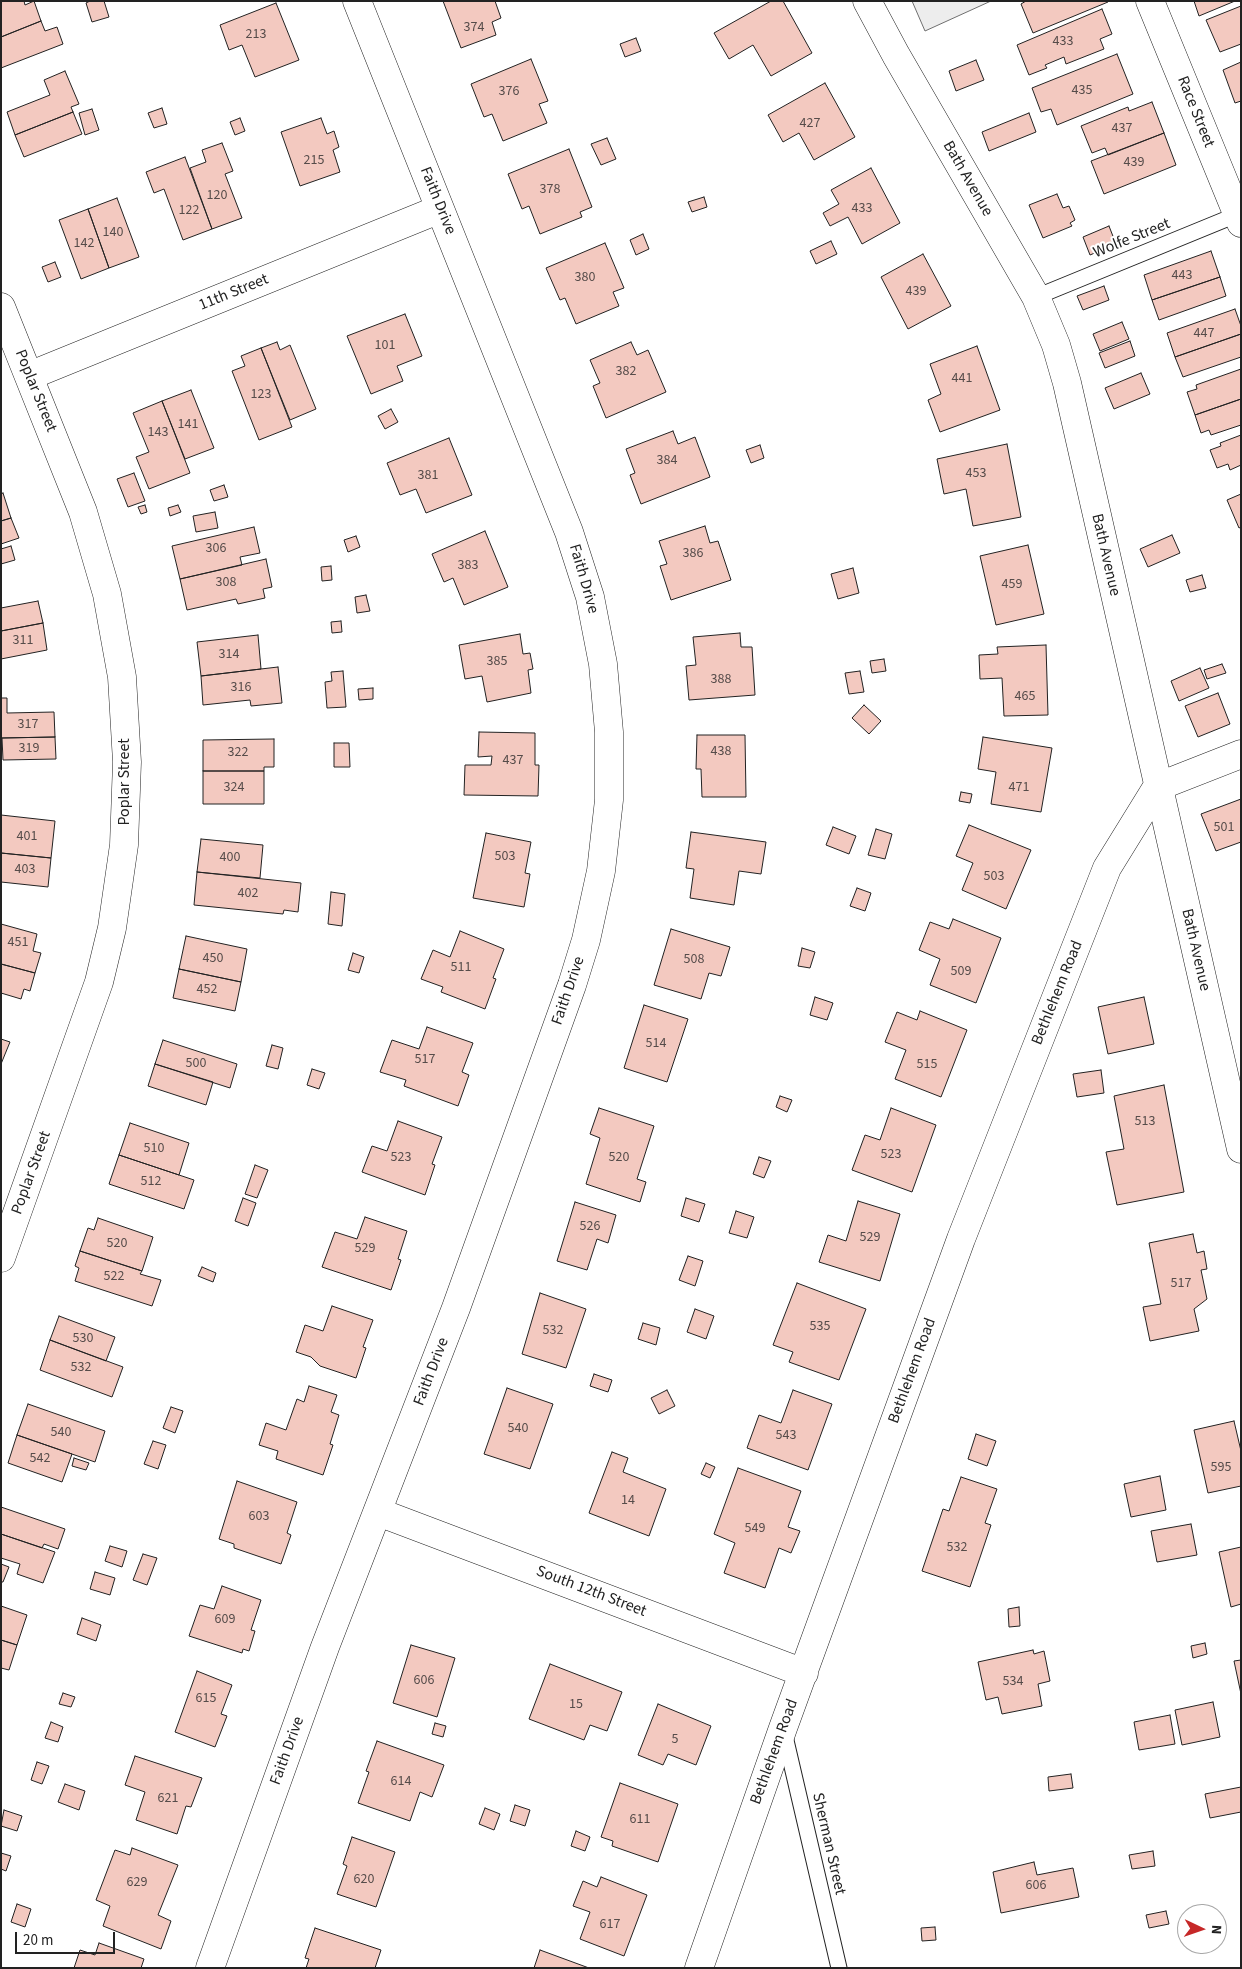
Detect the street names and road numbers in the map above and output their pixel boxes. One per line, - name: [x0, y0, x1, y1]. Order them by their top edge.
- street label: Race Street: [1172, 74, 1218, 150]
- street label: Bath Avenue: [938, 138, 996, 220]
- street label: Faith Drive: [415, 164, 459, 238]
- street label: Wolfe Street: [1091, 215, 1173, 263]
- street label: 11th Street: [196, 270, 272, 316]
- street label: Poplar Street: [10, 347, 60, 435]
- street label: Bath Avenue: [1086, 512, 1124, 598]
- street label: Faith Drive: [564, 542, 602, 616]
- street label: Poplar Street: [115, 738, 135, 826]
- street label: Bath Avenue: [1176, 907, 1214, 993]
- street label: Bethlehem Road: [1028, 938, 1088, 1048]
- street label: Faith Drive: [548, 954, 590, 1028]
- street label: Poplar Street: [8, 1129, 56, 1217]
- street label: Bethlehem Road: [885, 1316, 941, 1426]
- street label: Faith Drive: [410, 1335, 454, 1409]
- street label: South 12th Street: [533, 1562, 649, 1622]
- street label: Bethlehem Road: [747, 1697, 803, 1807]
- street label: Faith Drive: [267, 1714, 309, 1788]
- street label: Sherman Street: [807, 1791, 849, 1897]

